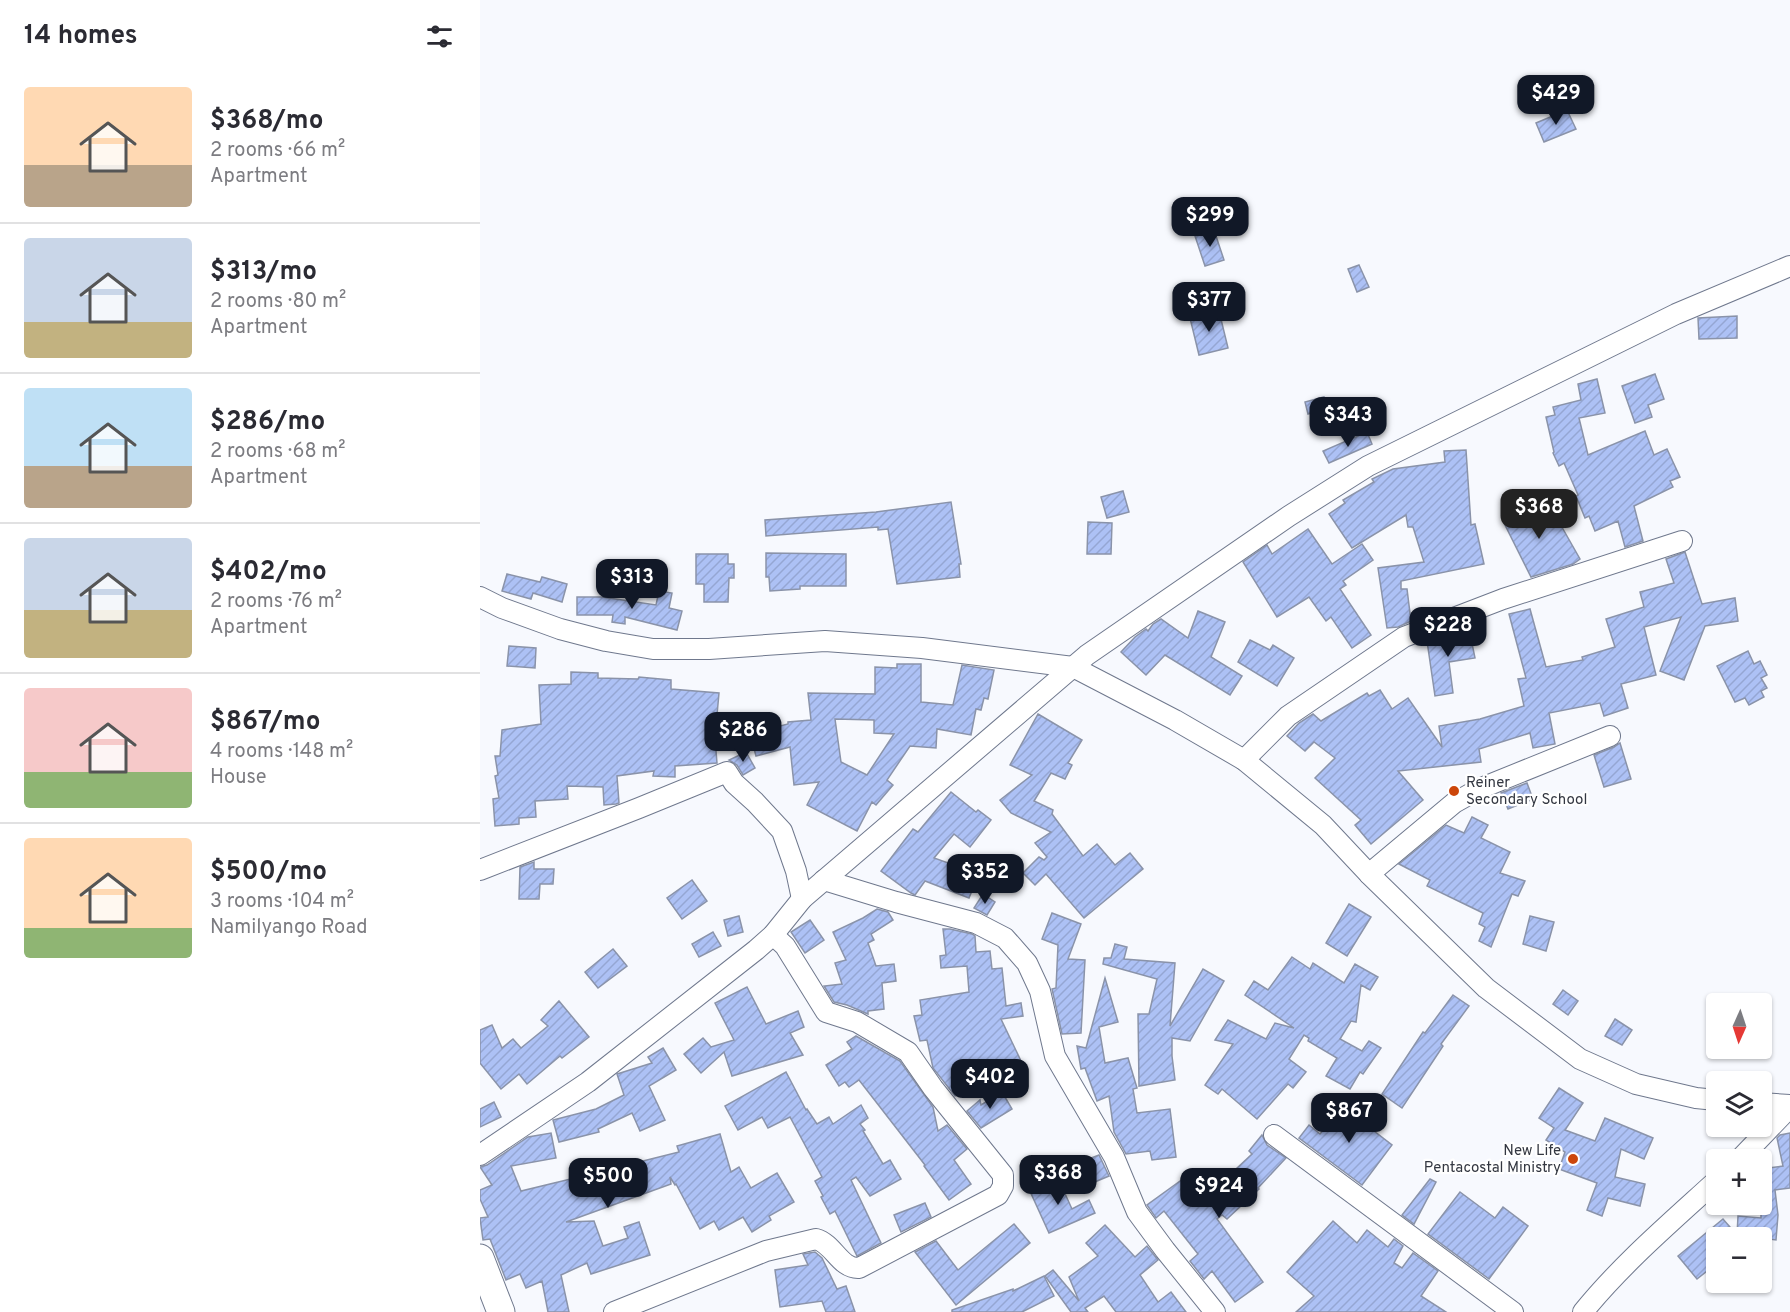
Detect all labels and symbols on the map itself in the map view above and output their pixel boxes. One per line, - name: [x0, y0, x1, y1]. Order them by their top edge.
- pin: $429: [1520, 75, 1592, 126]
- pin: $299: [1174, 197, 1246, 248]
- pin: $377: [1173, 282, 1245, 333]
- pin: $343: [1312, 397, 1384, 448]
- pin: $368: [1503, 489, 1575, 540]
- pin: $313: [596, 559, 668, 610]
- pin: $228: [1412, 607, 1484, 658]
- pin: $286: [707, 712, 779, 763]
- place label: Reiner Secondary School: [1466, 774, 1587, 810]
- marker: Reiner Secondary School: [1447, 784, 1461, 798]
- pin: $352: [949, 854, 1021, 905]
- north arrow: [1706, 993, 1772, 1059]
- pin: $402: [954, 1059, 1026, 1110]
- pin: $867: [1313, 1093, 1385, 1144]
- place label: New Life Pentacostal Ministry: [1424, 1142, 1561, 1178]
- marker: New Life Pentacostal Ministry: [1566, 1152, 1580, 1166]
- pin: $368: [1022, 1155, 1094, 1206]
- pin: $500: [572, 1158, 644, 1209]
- pin: $924: [1183, 1168, 1255, 1219]

